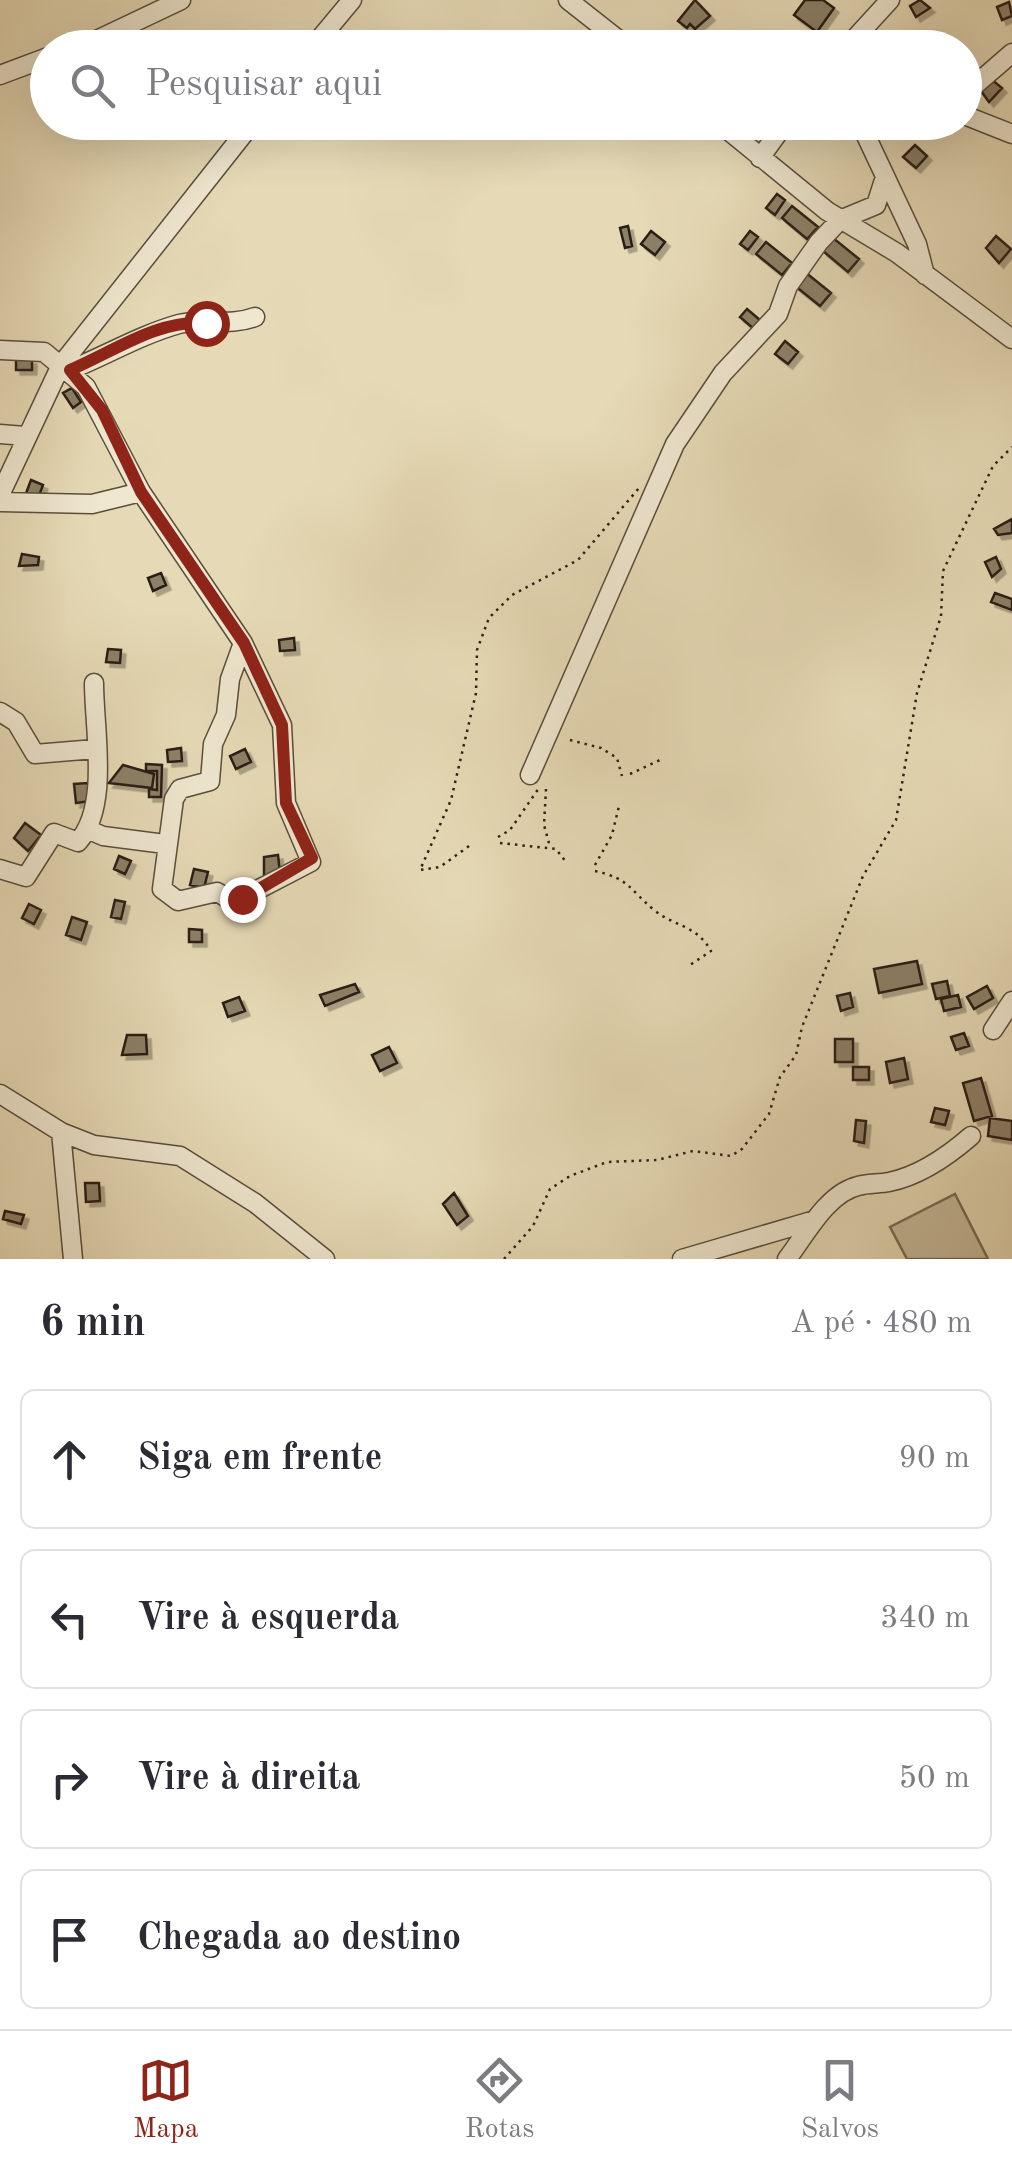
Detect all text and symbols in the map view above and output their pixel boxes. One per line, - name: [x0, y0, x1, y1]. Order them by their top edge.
- search box: [30, 30, 982, 140]
- icon: search: [65, 58, 120, 113]
- text: Pesquisar aqui: [145, 66, 382, 104]
- route start: [184, 301, 230, 347]
- route end: [220, 877, 266, 923]
- text: 6 min: [40, 1303, 146, 1345]
- text: A pé · 480 m: [790, 1308, 972, 1340]
- icon: ahead: [42, 1432, 97, 1487]
- text: Siga em frente: [137, 1440, 382, 1478]
- text: 90 m: [899, 1443, 970, 1475]
- icon: left: [42, 1592, 97, 1647]
- text: Vire à esquerda: [137, 1600, 399, 1638]
- text: 340 m: [880, 1603, 970, 1635]
- icon: right: [42, 1752, 97, 1807]
- text: Vire à direita: [137, 1760, 361, 1798]
- text: 50 m: [899, 1763, 970, 1795]
- icon: arrive: [42, 1912, 97, 1967]
- text: Chegada ao destino: [137, 1920, 461, 1958]
- tab: Mapa: [133, 2053, 199, 2148]
- tab: Rotas: [465, 2053, 535, 2148]
- tab: Salvos: [801, 2053, 879, 2148]

